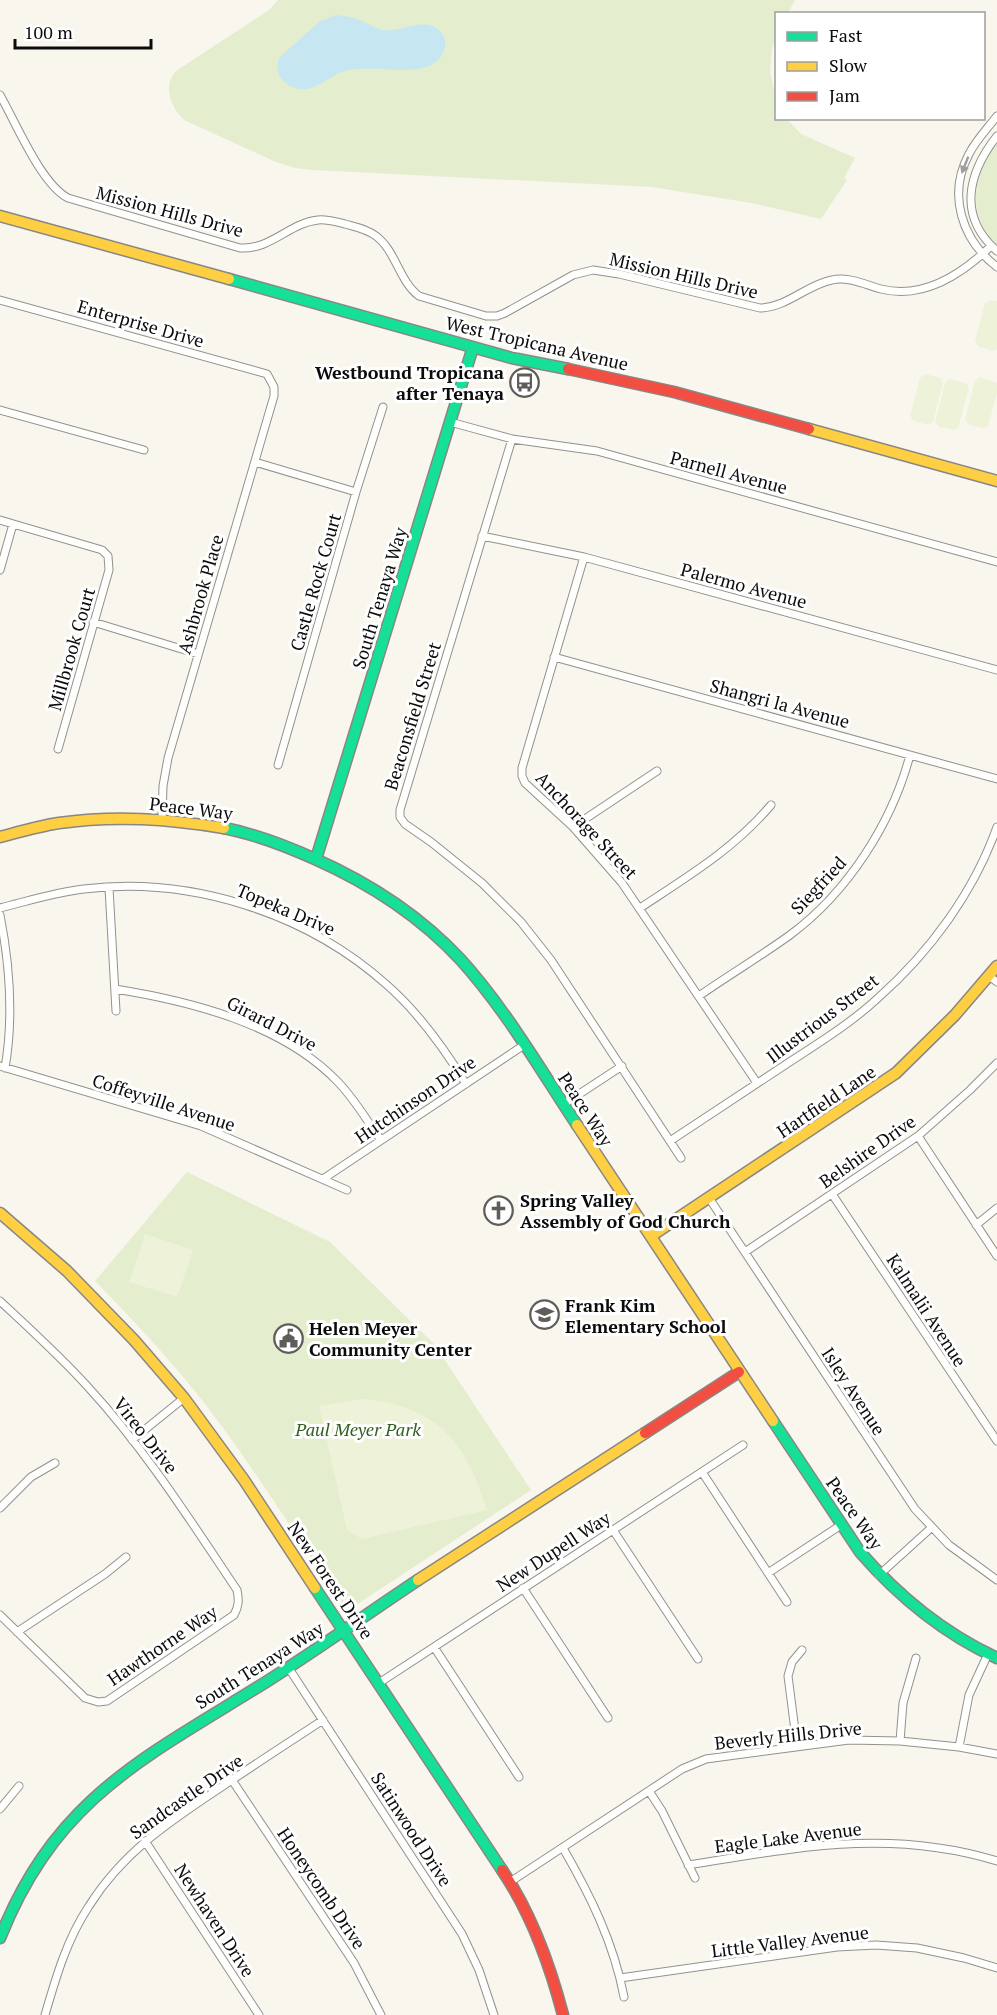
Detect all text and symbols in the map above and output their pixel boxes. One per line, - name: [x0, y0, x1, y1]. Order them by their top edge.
- scale bar: [15, 12, 152, 50]
- legend: [775, 12, 985, 120]
- text: 100 m: [24, 20, 73, 44]
- text: Fast: [829, 23, 863, 47]
- text: Slow: [829, 53, 868, 77]
- text: Jam: [829, 83, 860, 107]
- one-way arrow: [959, 156, 969, 174]
- street label: Mission Hills Drive: [94, 180, 246, 242]
- street label: Mission Hills Drive: [607, 246, 761, 304]
- street label: Enterprise Drive: [75, 293, 207, 353]
- street label: West Tropicana Avenue: [443, 310, 631, 376]
- place label: Westbound Tropicana after Tenaya: [315, 360, 504, 405]
- bus stop icon: Westbound Tropicana after Tenaya: [509, 366, 541, 398]
- street label: Parnell Avenue: [668, 445, 790, 499]
- street label: Castle Rock Court: [284, 510, 346, 654]
- street label: South Tenaya Way: [346, 523, 412, 672]
- street label: Ashbrook Place: [171, 531, 229, 657]
- street label: Palermo Avenue: [678, 557, 810, 613]
- street label: Millbrook Court: [42, 584, 100, 713]
- street label: Beaconsfield Street: [378, 639, 446, 793]
- street label: Shangri la Avenue: [708, 673, 852, 733]
- street label: Anchorage Street: [531, 766, 643, 884]
- street label: Peace Way: [148, 791, 235, 825]
- street label: Siegfried: [785, 851, 851, 919]
- street label: Topeka Drive: [233, 877, 339, 941]
- street label: Illustrious Street: [761, 968, 883, 1068]
- street label: Girard Drive: [223, 990, 321, 1056]
- street label: Hutchinson Drive: [350, 1050, 480, 1148]
- street label: Hartfield Lane: [772, 1059, 880, 1143]
- street label: Peace Way: [553, 1067, 619, 1151]
- street label: Coffeyville Avenue: [90, 1068, 238, 1136]
- street label: Belshire Drive: [814, 1109, 920, 1193]
- place label: Spring Valley Assembly of God Church: [520, 1188, 731, 1233]
- church icon: Spring Valley Assembly of God Church: [483, 1194, 515, 1226]
- street label: Kalmalii Avenue: [882, 1249, 972, 1371]
- place label: Frank Kim Elementary School: [565, 1293, 727, 1338]
- school or university icon: Frank Kim Elementary School: [528, 1299, 560, 1331]
- place label: Helen Meyer Community Center: [309, 1316, 472, 1361]
- public building icon: Helen Meyer Community Center: [272, 1322, 304, 1354]
- street label: Isley Avenue: [817, 1342, 891, 1440]
- street label: Vireo Drive: [109, 1392, 183, 1478]
- park label: Paul Meyer Park: [294, 1417, 421, 1441]
- street label: Peace Way: [821, 1472, 889, 1555]
- street label: New Dupell Way: [492, 1505, 615, 1597]
- street label: New Forest Drive: [283, 1516, 379, 1644]
- street label: Hawthorne Way: [102, 1599, 222, 1691]
- street label: South Tenaya Way: [190, 1615, 328, 1714]
- street label: Beverly Hills Drive: [713, 1715, 863, 1755]
- street label: Sandcastle Drive: [125, 1748, 247, 1844]
- street label: Satinwood Drive: [366, 1767, 458, 1891]
- street label: Eagle Lake Avenue: [713, 1816, 863, 1858]
- street label: Honeycomb Drive: [272, 1822, 372, 1954]
- street label: Newhaven Drive: [169, 1859, 261, 1981]
- street label: Little Valley Avenue: [710, 1919, 870, 1963]

